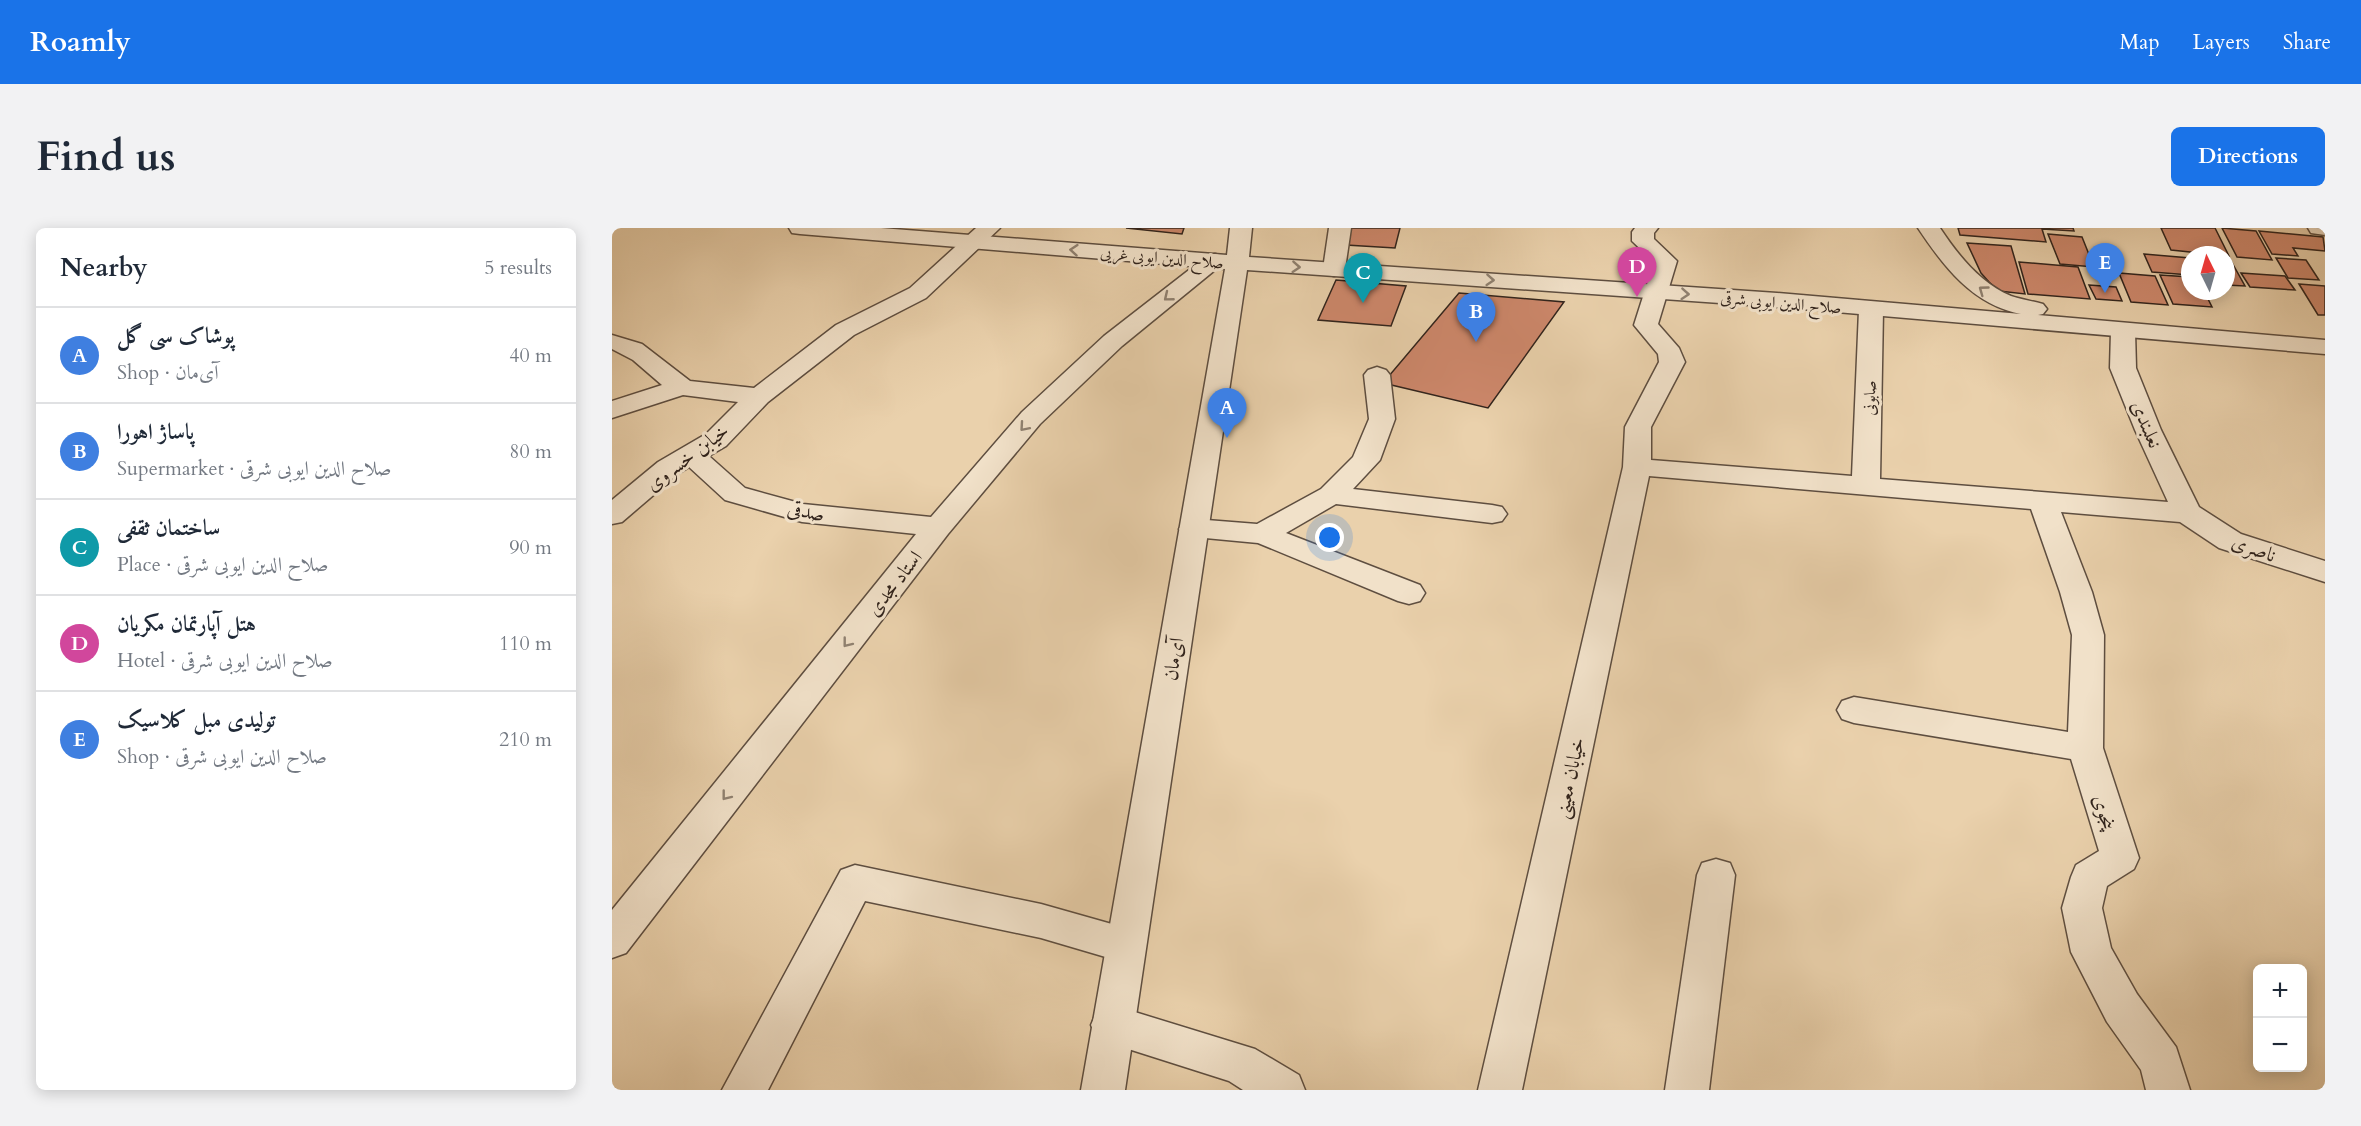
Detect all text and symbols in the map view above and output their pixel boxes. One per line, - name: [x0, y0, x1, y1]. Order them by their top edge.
- text: Roamly: [30, 23, 131, 61]
- text: Map: [2120, 28, 2160, 57]
- text: Layers: [2193, 28, 2250, 57]
- text: Share: [2283, 28, 2331, 57]
- button: Directions: [2171, 127, 2325, 186]
- text: Find us: [36, 128, 176, 185]
- street label: صلاح الدین ایوبی غریی: [1099, 242, 1225, 277]
- one-way arrow: [1070, 244, 1079, 257]
- pin: E: [2086, 244, 2124, 293]
- north arrow: [2181, 246, 2235, 300]
- pin: D: [1618, 248, 1656, 297]
- text: Nearby: [60, 250, 148, 285]
- text: 5 results: [484, 254, 552, 281]
- pin: C: [1344, 254, 1383, 303]
- one-way arrow: [1291, 260, 1300, 273]
- one-way arrow: [1486, 274, 1495, 287]
- one-way arrow: [1979, 286, 1990, 297]
- one-way arrow: [1680, 287, 1689, 300]
- street label: صلاح الدین ایوبی شرقی: [1719, 287, 1842, 322]
- one-way arrow: [1164, 289, 1175, 300]
- pin: B: [1456, 292, 1496, 342]
- text: پوشاک سی گل: [117, 321, 234, 351]
- text: A: [72, 342, 87, 369]
- text: 40 m: [509, 342, 552, 369]
- text: Shop · آی‌مان: [117, 359, 219, 386]
- street label: صابونی: [1858, 380, 1882, 416]
- pin: A: [1208, 388, 1246, 438]
- street label: نعلبندی: [2124, 396, 2169, 452]
- text: پاساژ اهورا: [117, 417, 194, 447]
- street label: خیابن خسروی: [640, 417, 735, 498]
- one-way arrow: [1020, 420, 1031, 431]
- text: B: [72, 438, 87, 465]
- text: 80 m: [509, 438, 552, 465]
- text: Supermarket · صلاح الدین ایوبی شرقی: [117, 455, 392, 482]
- street label: صدقی: [785, 495, 827, 528]
- text: ساختمان ثقفی: [117, 513, 220, 543]
- your location: [1315, 523, 1344, 552]
- street label: ناصری: [2228, 528, 2280, 569]
- text: C: [72, 534, 87, 561]
- text: 90 m: [509, 534, 552, 561]
- street label: استاد مجدی: [860, 545, 929, 622]
- text: Place · صلاح الدین ایوبی شرقی: [117, 551, 328, 578]
- text: هتل آپارتمان مکریان: [117, 609, 256, 639]
- text: D: [71, 630, 88, 657]
- text: 110 m: [499, 630, 552, 657]
- street label: آی‌مان: [1157, 633, 1191, 683]
- one-way arrow: [843, 636, 854, 647]
- text: Hotel · صلاح الدین ایوبی شرقی: [117, 647, 333, 674]
- text: تولیدی مبل کلاسیک: [117, 705, 275, 735]
- text: E: [73, 726, 86, 753]
- text: 210 m: [499, 726, 552, 753]
- street label: خیابان معینی: [1548, 735, 1592, 821]
- text: Shop · صلاح الدین ایوبی شرقی: [117, 743, 327, 770]
- one-way arrow: [722, 789, 733, 800]
- street label: پنجوی: [2086, 791, 2123, 835]
- map controls: [2253, 964, 2307, 1072]
- button: +: [2253, 964, 2307, 1018]
- button: −: [2253, 1018, 2307, 1072]

